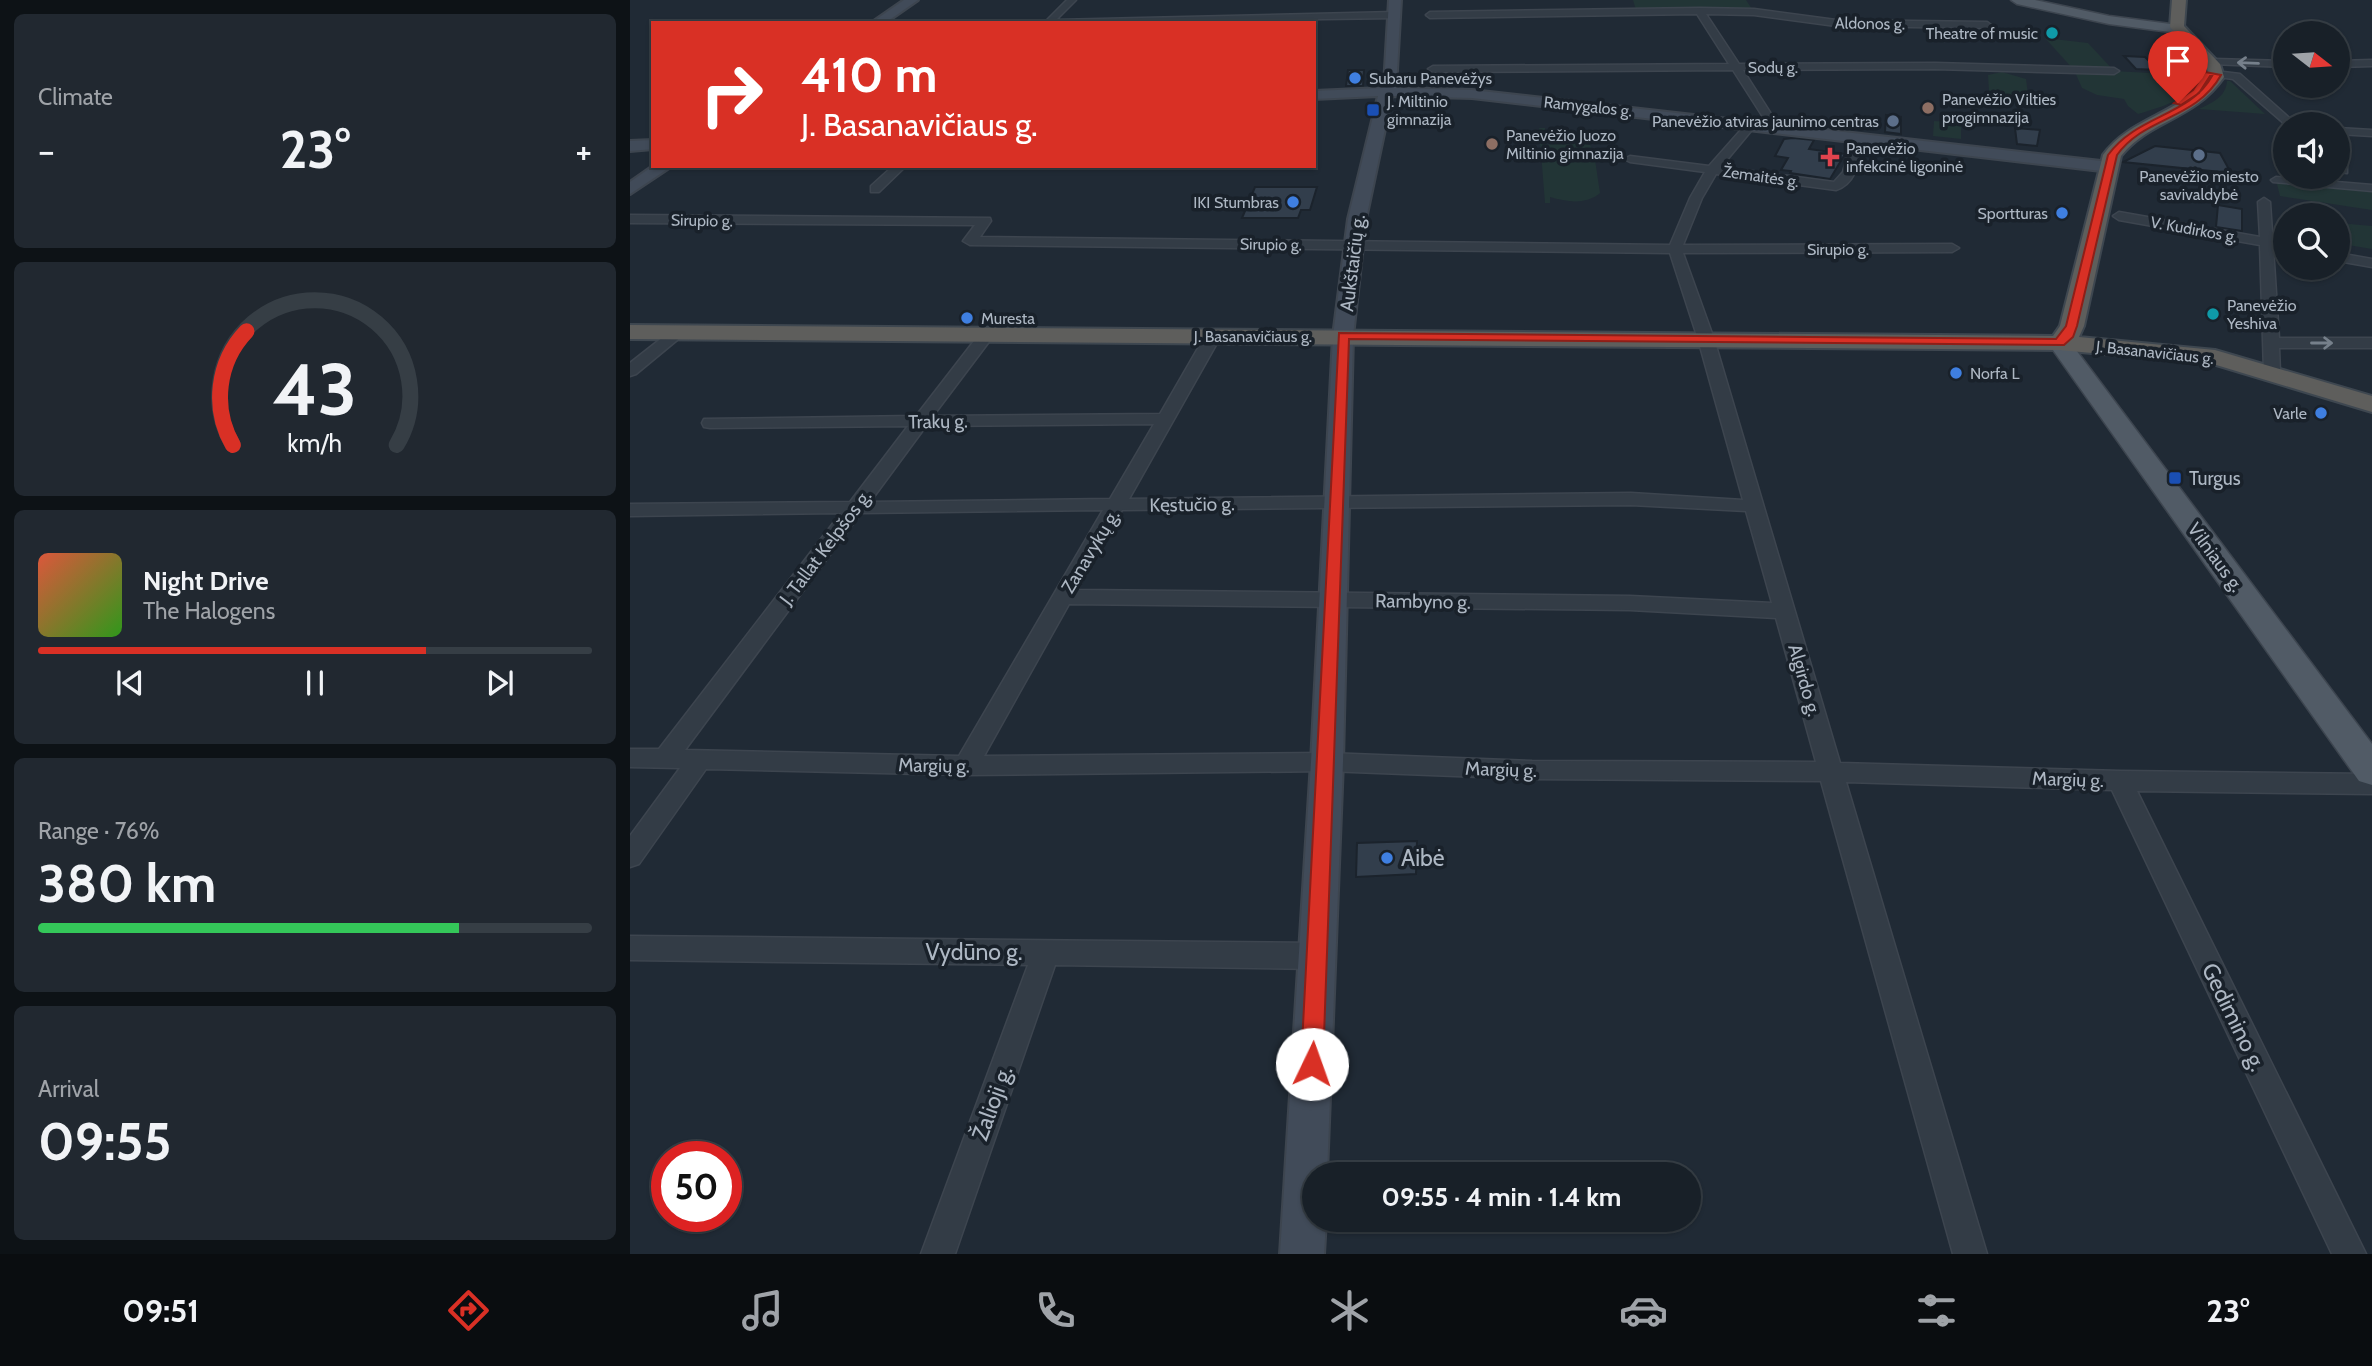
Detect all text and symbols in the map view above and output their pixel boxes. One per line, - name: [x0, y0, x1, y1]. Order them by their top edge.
- street label: Aldonos g.: [1835, 13, 1905, 34]
- north arrow: [2273, 21, 2350, 98]
- map controls: [2273, 21, 2350, 280]
- place label: Theatre of music: [1926, 24, 2038, 43]
- marker: Theatre of music: [2044, 25, 2060, 41]
- pin: [2148, 31, 2208, 103]
- icon: arrive: [2159, 42, 2197, 80]
- text: 410 m: [801, 45, 937, 104]
- icon: right: [686, 49, 777, 140]
- one-way arrow: [2237, 57, 2260, 70]
- street label: Sodų g.: [1748, 58, 1798, 77]
- place label: Subaru Panevėžys: [1369, 69, 1493, 88]
- marker: Subaru Panevėžys: [1347, 70, 1363, 86]
- text: Climate: [38, 83, 113, 111]
- place label: Panevėžio Vilties progimnazija: [1942, 90, 2057, 127]
- place label: J. Miltinio gimnazija: [1386, 92, 1452, 129]
- street label: Ramygalos g.: [1543, 92, 1633, 121]
- marker: Panevėžio Vilties progimnazija: [1920, 100, 1936, 116]
- marker: J. Miltinio gimnazija: [1365, 102, 1381, 118]
- text: J. Basanavičiaus g.: [801, 105, 1038, 144]
- place label: Panevėžio atviras jaunimo centras: [1652, 112, 1879, 131]
- button: sound: [2273, 112, 2350, 189]
- marker: Panevėžio atviras jaunimo centras: [1885, 113, 1901, 129]
- text: 23°: [280, 118, 350, 181]
- place label: Panevėžio Juozo Miltinio gimnazija: [1506, 126, 1624, 163]
- text: −: [38, 127, 55, 174]
- text: +: [575, 127, 592, 174]
- marker: Panevėžio Juozo Miltinio gimnazija: [1484, 136, 1500, 152]
- place label: Panevėžio infekcinė ligoninė: [1846, 139, 1963, 176]
- marker: Panevėžio infekcinė ligoninė: [1820, 147, 1840, 167]
- marker: Panevėžio miesto savivaldybė: [2191, 147, 2207, 163]
- street label: Žemaitės g.: [1722, 162, 1800, 191]
- place label: Panevėžio miesto savivaldybė: [2139, 167, 2259, 204]
- place label: IKI Stumbras: [1193, 193, 1279, 212]
- marker: IKI Stumbras: [1285, 194, 1301, 210]
- button: search: [2273, 203, 2350, 280]
- place label: Sportturas: [1978, 204, 2048, 223]
- marker: Sportturas: [2054, 205, 2070, 221]
- street label: Sirupio g.: [671, 210, 733, 231]
- street label: Aukštaičių g.: [1335, 213, 1370, 313]
- street label: V. Kudirkos g.: [2149, 213, 2239, 246]
- street label: Sirupio g.: [1240, 234, 1302, 255]
- street label: Sirupio g.: [1807, 240, 1869, 259]
- place label: Panevėžio Yeshiva: [2226, 296, 2297, 333]
- marker: Panevėžio Yeshiva: [2205, 306, 2221, 322]
- place label: Muresta: [981, 309, 1035, 328]
- marker: Muresta: [959, 310, 975, 326]
- street label: J. Basanavičiaus g.: [1193, 327, 1312, 346]
- one-way arrow: [2310, 336, 2333, 350]
- street label: J. Basanavičiaus g.: [2094, 337, 2215, 368]
- text: 43: [273, 345, 357, 433]
- place label: Norfa L: [1970, 364, 2019, 383]
- marker: Norfa L: [1948, 365, 1964, 381]
- place label: Varle: [2273, 404, 2307, 423]
- marker: Varle: [2313, 405, 2329, 421]
- street label: Trakų g.: [908, 409, 968, 434]
- text: km/h: [288, 428, 342, 458]
- place label: Turgus: [2189, 467, 2241, 490]
- marker: Turgus: [2167, 470, 2183, 486]
- street label: J. Tallat Kelpšos g.: [774, 485, 876, 610]
- street label: Kęstučio g.: [1149, 492, 1235, 517]
- street label: Zanavykų g.: [1056, 505, 1124, 597]
- street label: Vilniaus g.: [2183, 518, 2248, 597]
- text: Night Drive: [143, 565, 269, 597]
- street label: Rambyno g.: [1375, 589, 1471, 614]
- text: The Halogens: [143, 597, 275, 625]
- street label: Algirdo g.: [1783, 641, 1826, 719]
- icon: previous: [111, 664, 149, 702]
- icon: pause: [296, 664, 334, 702]
- icon: next: [481, 664, 519, 702]
- street label: Margių g.: [898, 753, 970, 778]
- street label: Margių g.: [1465, 757, 1537, 782]
- street label: Margių g.: [2032, 767, 2104, 792]
- text: Range · 76%: [38, 817, 159, 845]
- place label: Aibė: [1401, 844, 1445, 872]
- marker: Aibė: [1379, 850, 1395, 866]
- text: 380 km: [38, 852, 216, 915]
- street label: Vydūno g.: [926, 938, 1022, 966]
- street label: Gedimino g.: [2196, 958, 2272, 1076]
- position arrow: [1275, 1027, 1349, 1101]
- street label: Žalioji g.: [965, 1061, 1018, 1144]
- text: Arrival: [38, 1075, 99, 1103]
- text: 09:55: [38, 1110, 171, 1173]
- speed limit sign: 50: [651, 1141, 742, 1232]
- text: 09:55 · 4 min · 1.4 km: [1382, 1181, 1621, 1213]
- icon: directions: [444, 1286, 493, 1335]
- icon: music: [738, 1286, 787, 1335]
- icon: phone: [1031, 1286, 1080, 1335]
- icon: climate: [1325, 1286, 1374, 1335]
- icon: car: [1619, 1286, 1668, 1335]
- icon: filters: [1912, 1286, 1961, 1335]
- text: 09:51: [122, 1291, 199, 1330]
- text: 23°: [2206, 1291, 2250, 1330]

